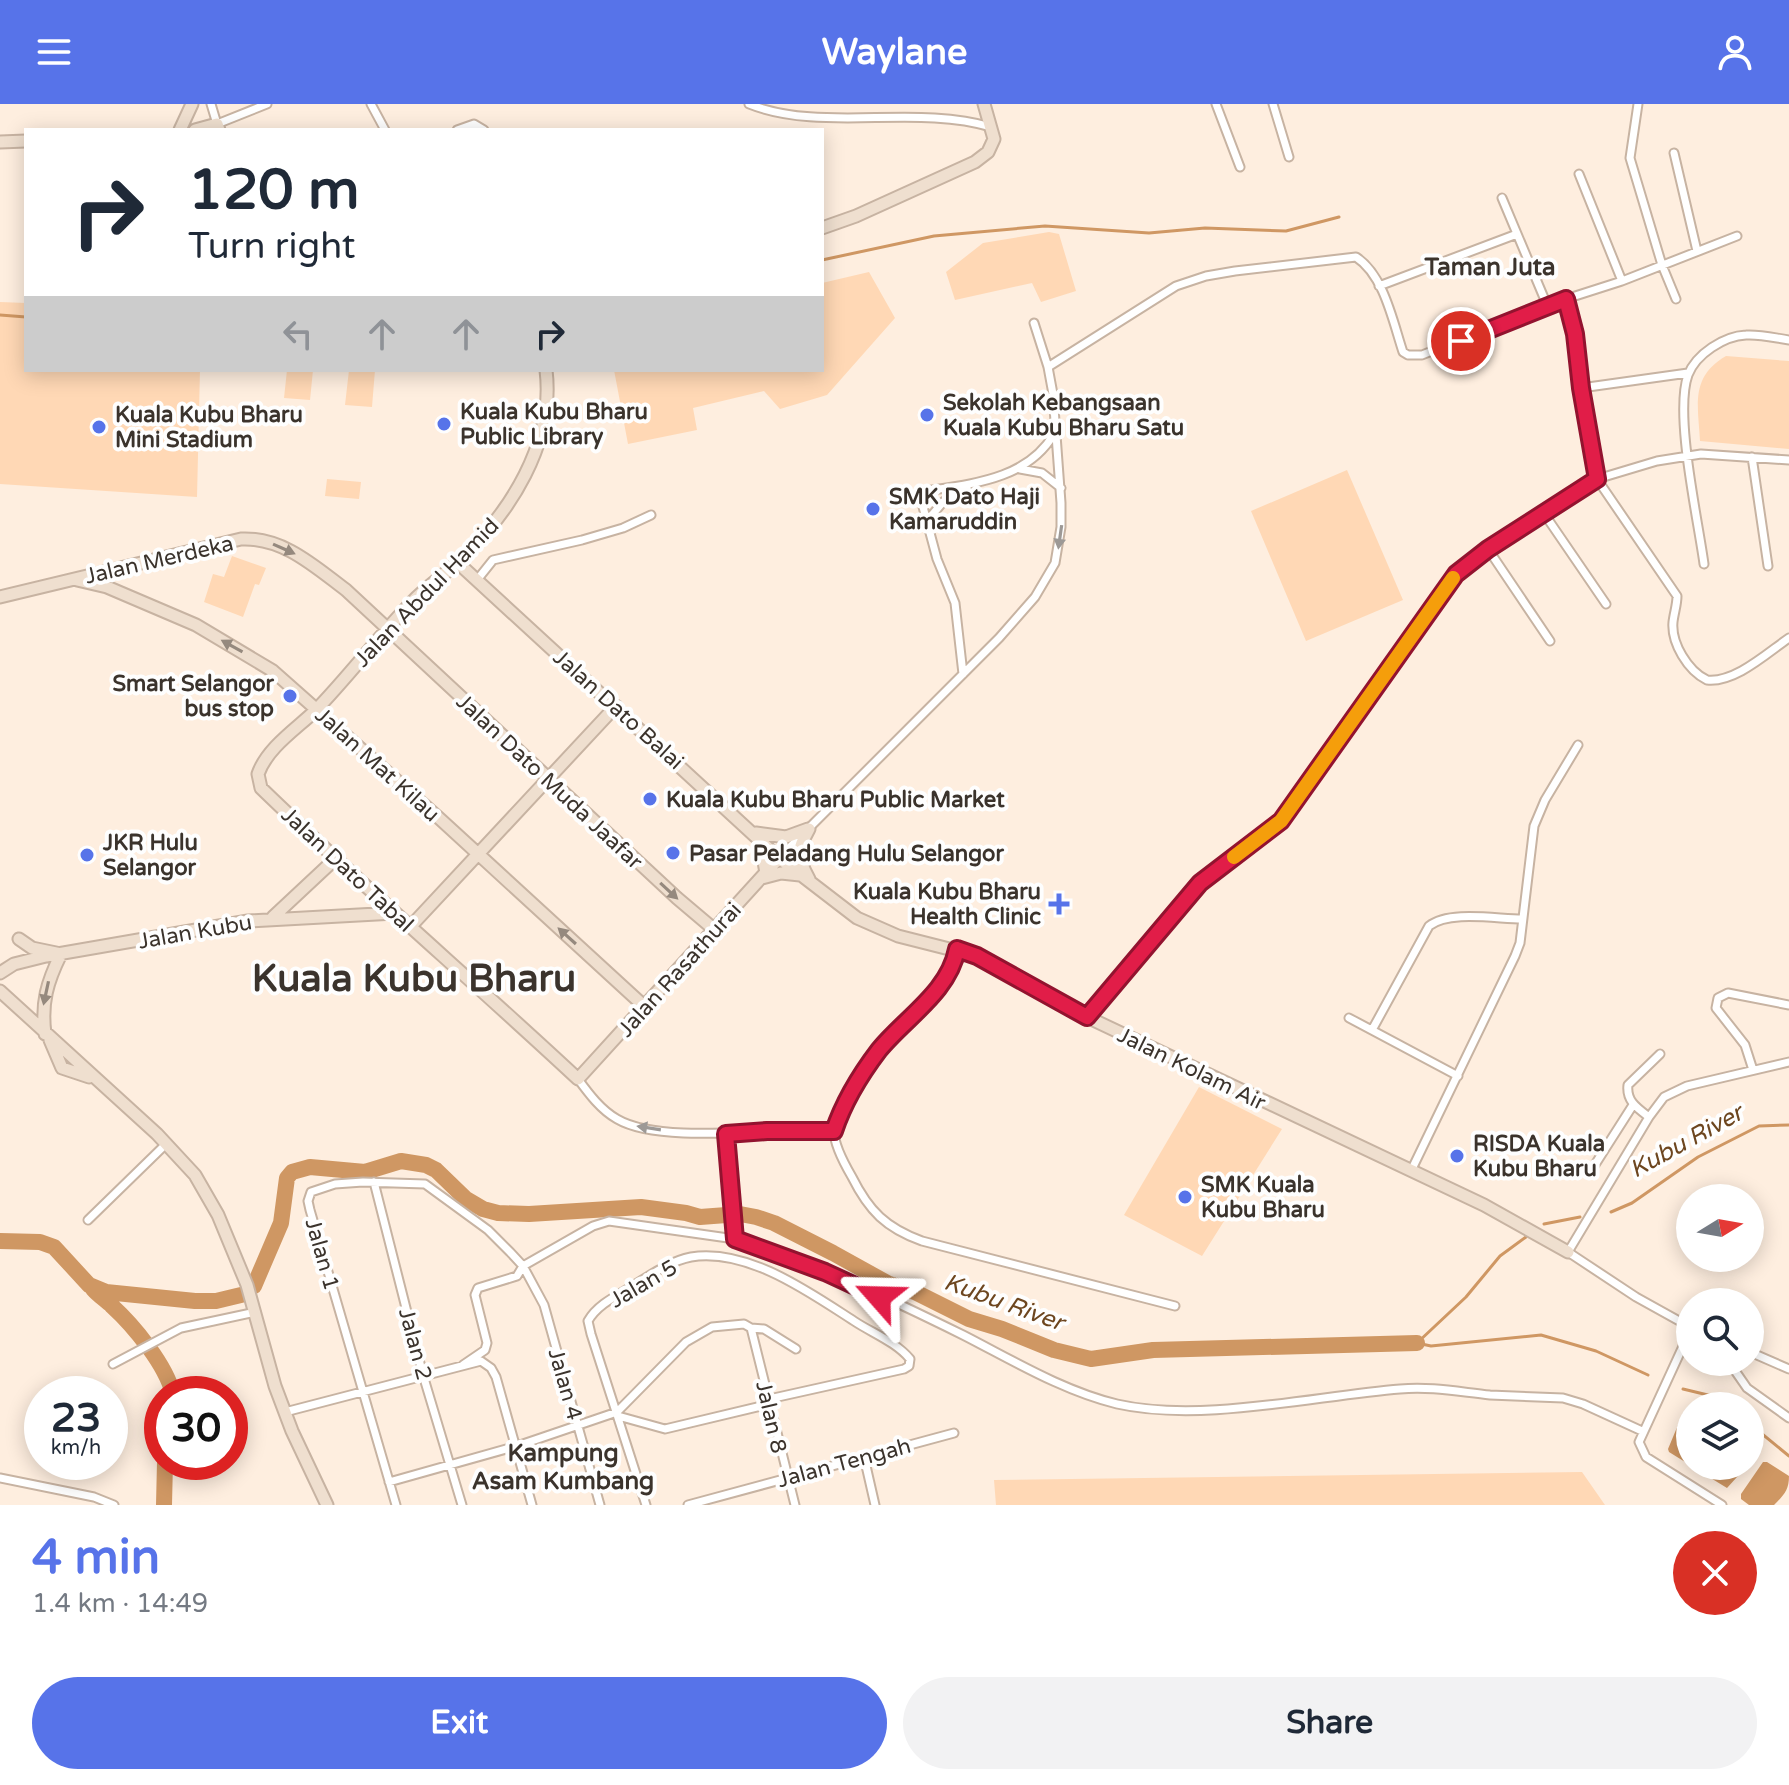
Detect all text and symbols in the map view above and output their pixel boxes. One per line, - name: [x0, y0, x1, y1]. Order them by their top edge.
- icon: menu: [32, 30, 76, 74]
- icon: person: [1713, 30, 1757, 74]
- text: Waylane: [822, 31, 967, 74]
- text: 120 m: [188, 157, 359, 224]
- icon: right: [56, 160, 160, 264]
- text: Turn right: [188, 225, 355, 268]
- district label: Taman Juta: [1423, 253, 1556, 282]
- pin: [1427, 307, 1495, 375]
- icon: left: [276, 312, 320, 356]
- icon: ahead: [360, 312, 404, 356]
- icon: ahead: [444, 312, 488, 356]
- icon: right: [528, 312, 572, 356]
- icon: arrive: [1439, 319, 1483, 363]
- place label: Sekolah Kebangsaan Kuala Kubu Bharu Satu: [943, 390, 1184, 441]
- place label: Kuala Kubu Bharu Public Library: [460, 399, 648, 450]
- place label: Kuala Kubu Bharu Mini Stadium: [115, 402, 303, 453]
- marker: Sekolah Kebangsaan Kuala Kubu Bharu Satu: [918, 406, 936, 424]
- marker: Kuala Kubu Bharu Public Library: [435, 415, 453, 433]
- marker: Kuala Kubu Bharu Mini Stadium: [90, 418, 108, 436]
- place label: SMK Dato Haji Kamaruddin: [889, 484, 1040, 535]
- marker: SMK Dato Haji Kamaruddin: [864, 500, 882, 518]
- street label: Jalan Abdul Hamid: [349, 513, 504, 672]
- one-way arrow: [1053, 525, 1066, 550]
- street label: Jalan Merdeka: [82, 530, 236, 590]
- one-way arrow: [273, 542, 296, 555]
- one-way arrow: [221, 639, 243, 653]
- street label: Jalan Dato Balai: [548, 644, 689, 775]
- place label: Smart Selangor bus stop: [113, 671, 275, 722]
- marker: Smart Selangor bus stop: [281, 687, 299, 705]
- street label: Jalan Dato Muda Jaafar: [451, 689, 648, 875]
- street label: Jalan Mat Kilau: [310, 702, 445, 827]
- place label: Kuala Kubu Bharu Public Market: [666, 787, 1005, 813]
- marker: Kuala Kubu Bharu Public Market: [641, 790, 659, 808]
- street label: Jalan Dato Tabal: [276, 802, 419, 938]
- place label: JKR Hulu Selangor: [102, 830, 198, 881]
- place label: Pasar Peladang Hulu Selangor: [689, 841, 1004, 867]
- marker: Pasar Peladang Hulu Selangor: [664, 844, 682, 862]
- marker: JKR Hulu Selangor: [78, 846, 96, 864]
- place label: Kuala Kubu Bharu Health Clinic: [853, 879, 1041, 930]
- one-way arrow: [660, 882, 679, 900]
- marker: Kuala Kubu Bharu Health Clinic: [1048, 893, 1070, 915]
- street label: Jalan Rasathurai: [613, 897, 747, 1042]
- street label: Jalan Kubu: [136, 909, 254, 955]
- one-way arrow: [558, 927, 577, 945]
- district label: Kuala Kubu Bharu: [252, 956, 576, 1002]
- one-way arrow: [39, 980, 52, 1005]
- street label: Jalan Kolam Air: [1113, 1022, 1270, 1116]
- water label: Kubu River: [1625, 1097, 1750, 1184]
- one-way arrow: [636, 1121, 661, 1134]
- place label: RISDA Kuala Kubu Bharu: [1473, 1131, 1605, 1182]
- marker: RISDA Kuala Kubu Bharu: [1448, 1147, 1466, 1165]
- place label: SMK Kuala Kubu Bharu: [1201, 1172, 1325, 1223]
- north arrow: [1676, 1184, 1764, 1272]
- map controls: [1676, 1184, 1764, 1480]
- marker: SMK Kuala Kubu Bharu: [1176, 1188, 1194, 1206]
- street label: Jalan 1: [299, 1215, 345, 1293]
- street label: Jalan 5: [605, 1254, 682, 1313]
- position arrow: [837, 1255, 921, 1339]
- water label: Kubu River: [940, 1267, 1070, 1338]
- button: search: [1676, 1288, 1764, 1376]
- street label: Jalan 2: [393, 1305, 437, 1383]
- street label: Jalan 4: [542, 1345, 588, 1423]
- speed limit sign: 30: [144, 1376, 248, 1480]
- street label: Jalan 8: [750, 1379, 792, 1456]
- button: layers: [1676, 1392, 1764, 1480]
- text: 23: [51, 1394, 101, 1442]
- street label: Jalan Tengah: [775, 1433, 914, 1493]
- text: km/h: [51, 1436, 101, 1460]
- district label: Kampung Asam Kumbang: [472, 1439, 654, 1496]
- text: 4 min: [32, 1529, 160, 1587]
- button: close: [1673, 1531, 1757, 1615]
- text: 1.4 km · 14:49: [32, 1588, 208, 1619]
- button: Exit: [32, 1677, 887, 1769]
- button: Share: [903, 1677, 1757, 1769]

